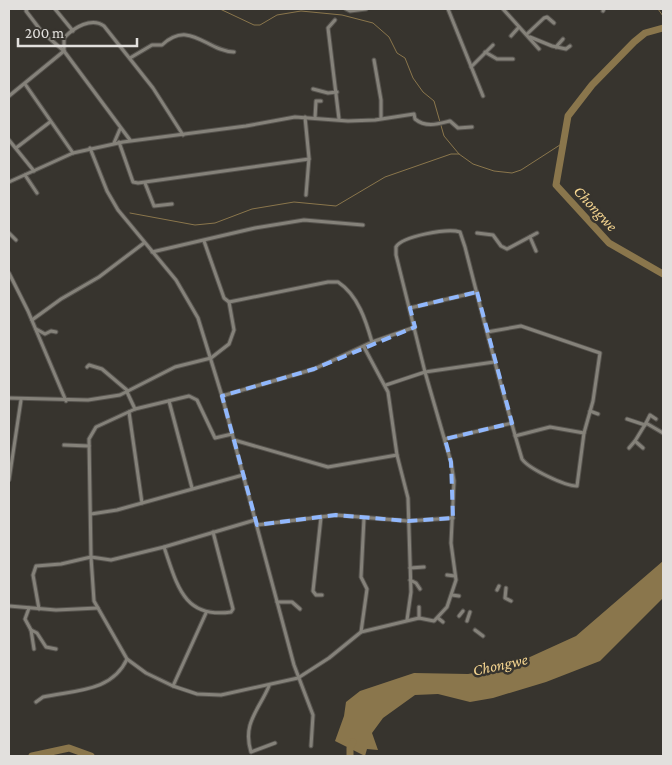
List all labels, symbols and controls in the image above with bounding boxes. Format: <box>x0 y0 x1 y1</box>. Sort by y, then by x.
scale bar <box>18 15 136 47</box>
text: 200 m <box>25 25 64 41</box>
water label: Chongwe <box>570 182 621 235</box>
water label: Chongwe <box>471 650 529 680</box>

